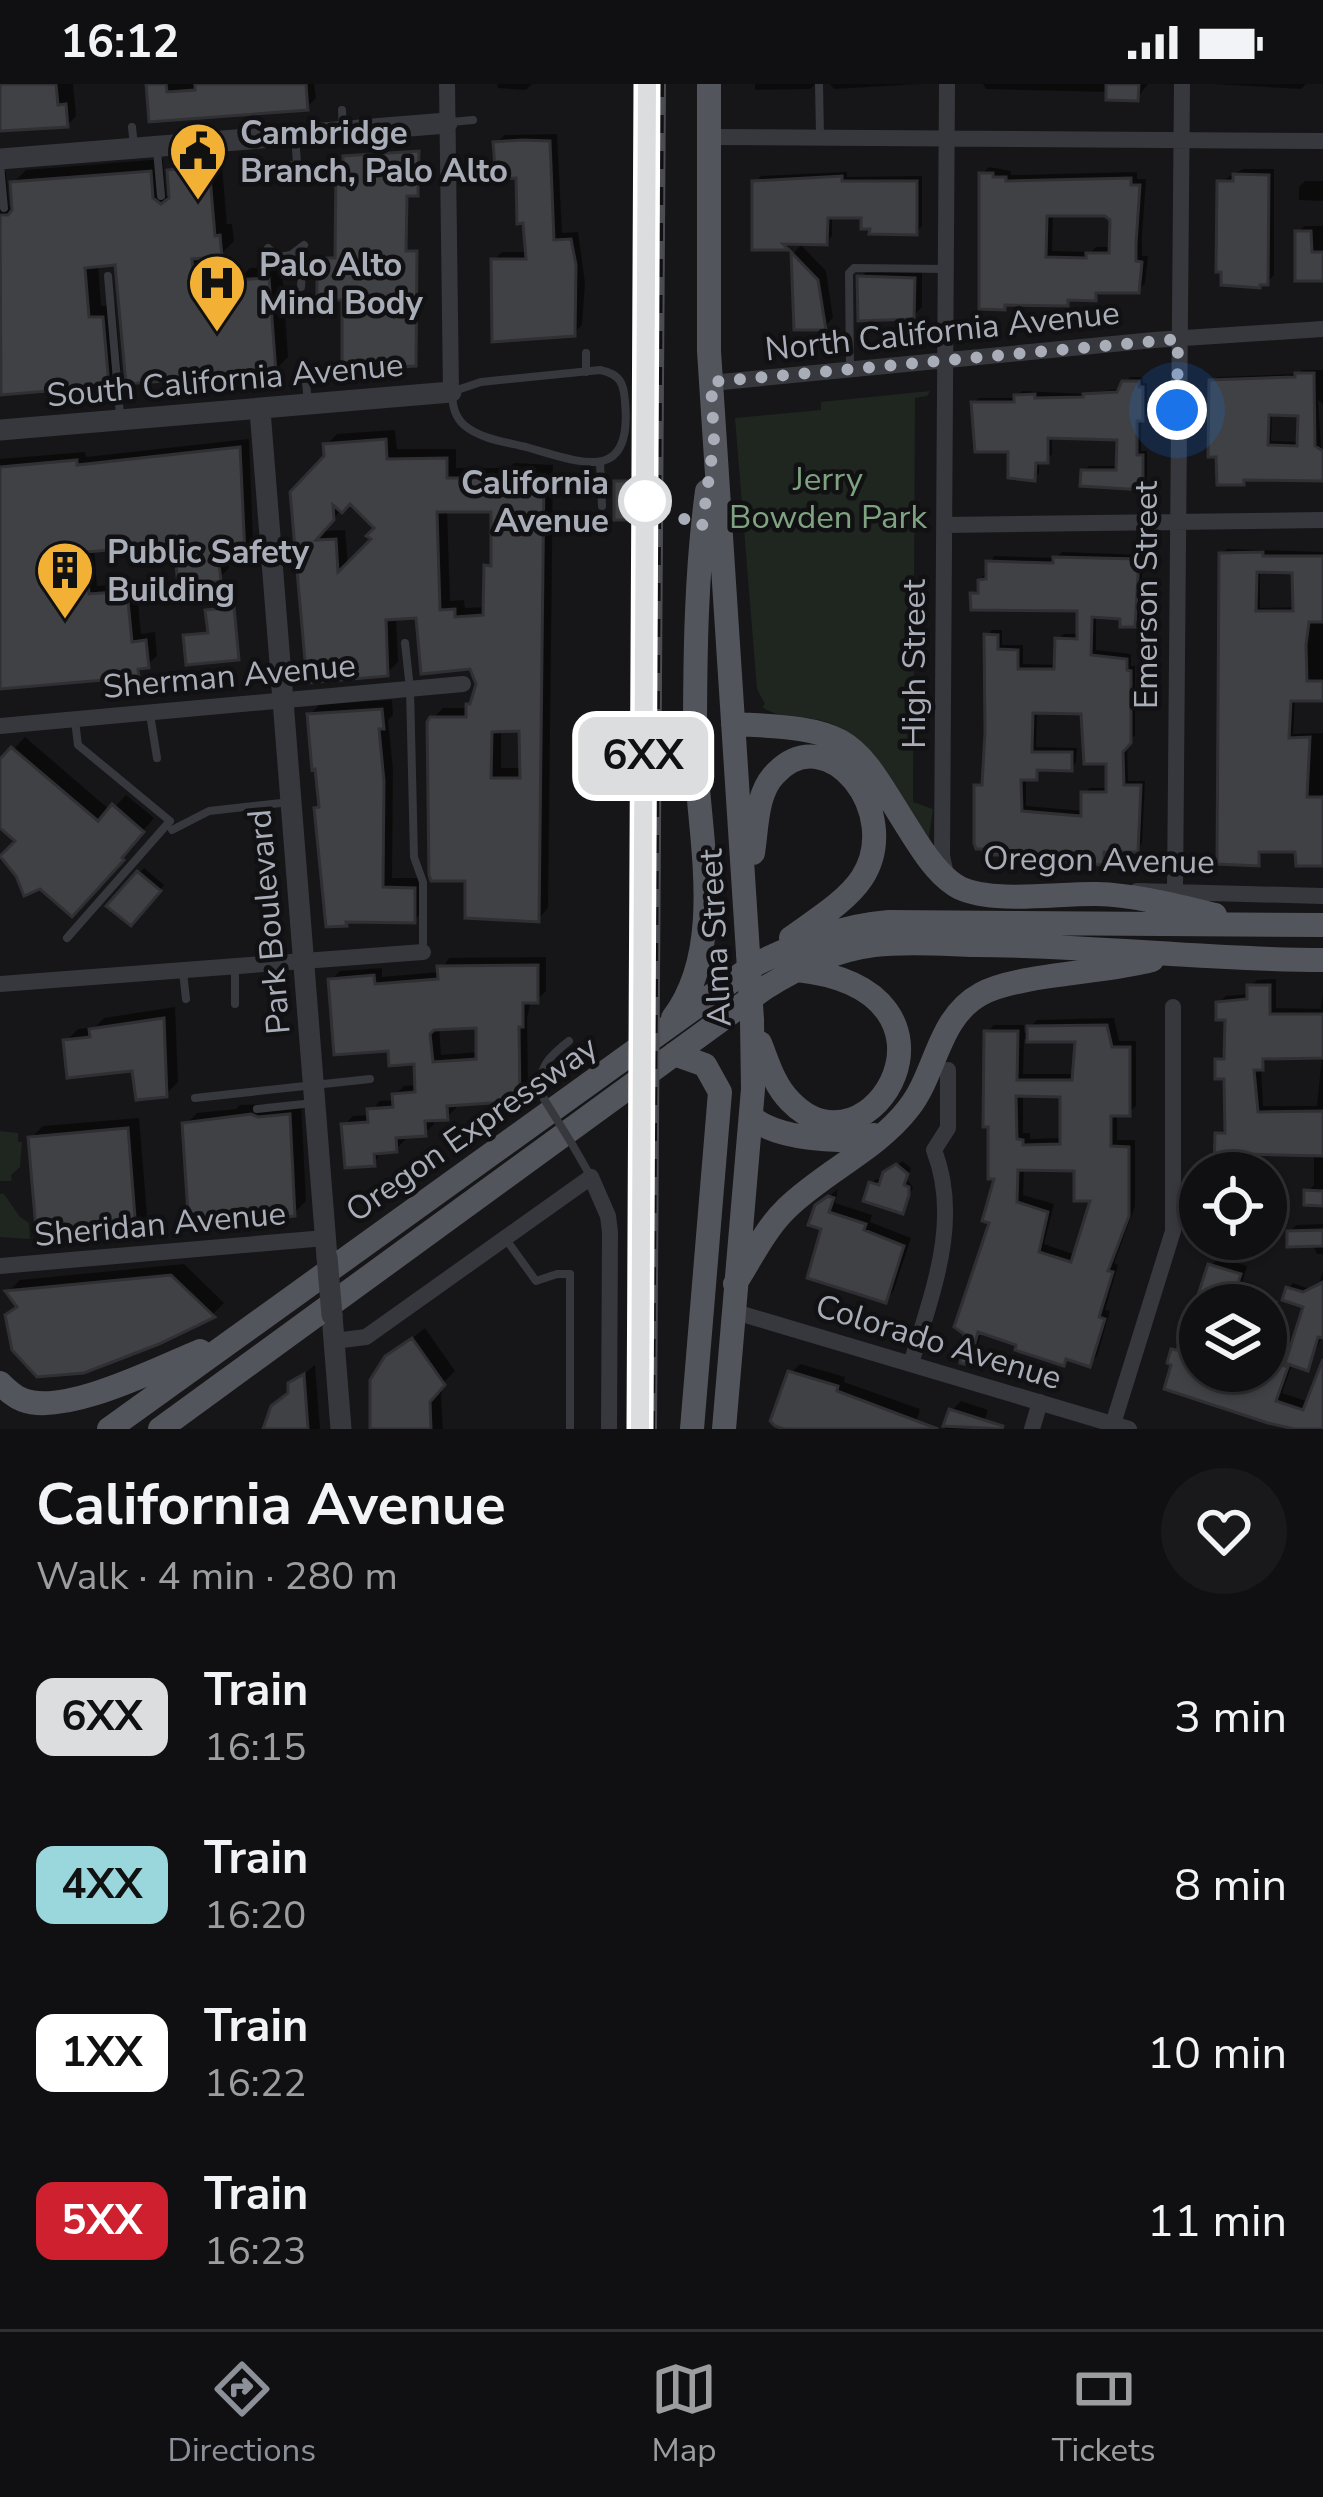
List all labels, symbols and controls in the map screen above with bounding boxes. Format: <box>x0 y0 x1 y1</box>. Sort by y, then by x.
text: 16:12 <box>60 12 179 73</box>
place label: Cambridge Branch, Palo Alto <box>240 111 508 194</box>
public building icon: Cambridge Branch, Palo Alto <box>167 120 229 202</box>
place label: Palo Alto Mind Body <box>259 243 424 326</box>
hospital icon: Palo Alto Mind Body <box>186 252 248 334</box>
street label: North California Avenue <box>763 290 1122 372</box>
street label: South California Avenue <box>45 342 405 419</box>
your location <box>1147 380 1207 440</box>
park label: Jerry Bowden Park <box>729 457 927 540</box>
place label: California Avenue <box>461 461 609 544</box>
marker: California Avenue <box>620 476 670 526</box>
street label: Emerson Street <box>1124 480 1169 709</box>
place label: Public Safety Building <box>107 530 310 613</box>
building icon: Public Safety Building <box>34 539 96 621</box>
street label: High Street <box>892 579 937 749</box>
street label: Sherman Avenue <box>101 643 357 710</box>
line badge: 6XX <box>574 717 712 795</box>
text: 6XX <box>602 727 684 784</box>
street label: Park Boulevard <box>237 808 302 1036</box>
street label: Oregon Avenue <box>983 836 1215 885</box>
street label: Alma Street <box>688 847 743 1028</box>
street label: Oregon Expressway <box>337 1025 607 1233</box>
map controls <box>1179 1152 1287 1392</box>
button: locate <box>1179 1152 1287 1260</box>
street label: Sheridan Avenue <box>32 1191 288 1258</box>
street label: Colorado Avenue <box>810 1284 1067 1401</box>
button: layers <box>1179 1284 1287 1392</box>
text: California Avenue <box>36 1466 506 1544</box>
button: heart <box>1161 1468 1287 1594</box>
text: Walk · 4 min · 280 m <box>36 1550 398 1603</box>
text: Train <box>204 1660 308 1721</box>
text: 3 min <box>1174 1687 1287 1748</box>
text: 6XX <box>61 1688 143 1745</box>
text: 16:15 <box>204 1721 307 1774</box>
text: Train <box>204 1828 308 1889</box>
text: 8 min <box>1174 1855 1287 1916</box>
text: 4XX <box>61 1856 143 1913</box>
text: 16:20 <box>204 1889 307 1942</box>
text: Train <box>204 1996 308 2057</box>
text: 10 min <box>1147 2023 1287 2084</box>
text: 1XX <box>61 2024 143 2081</box>
text: 16:22 <box>204 2057 307 2110</box>
text: Train <box>204 2164 308 2225</box>
text: 11 min <box>1147 2191 1287 2252</box>
text: 5XX <box>61 2192 143 2249</box>
text: 16:23 <box>204 2225 307 2278</box>
tab: Directions <box>167 2356 316 2473</box>
tab: Map <box>651 2356 717 2473</box>
tab: Tickets <box>1052 2356 1156 2473</box>

